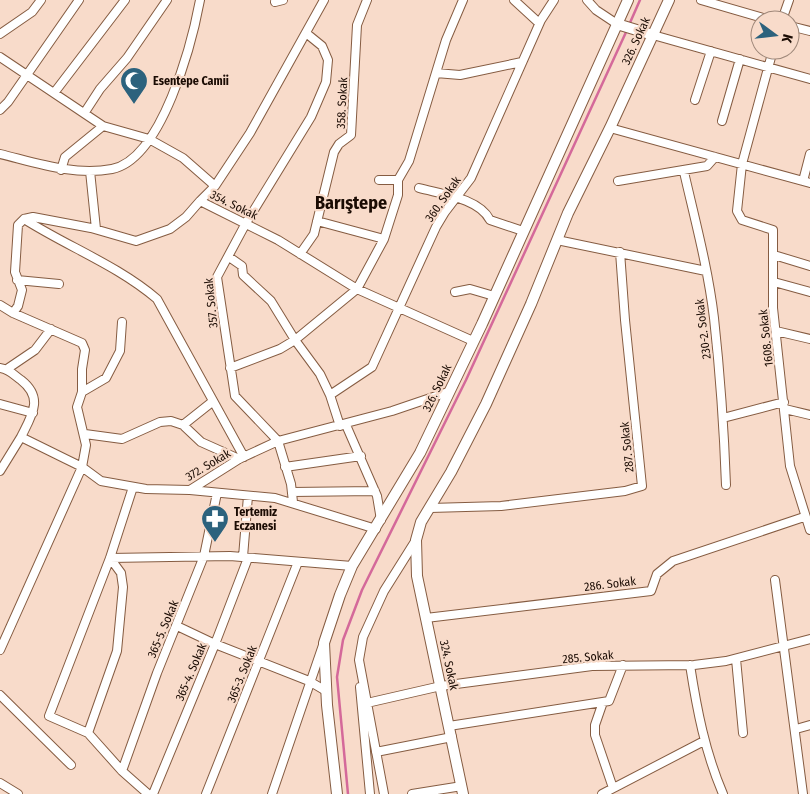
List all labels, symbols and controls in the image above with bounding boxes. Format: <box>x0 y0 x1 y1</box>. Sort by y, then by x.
north arrow <box>750 10 800 60</box>
street label: 326. Sokak <box>619 15 653 67</box>
text: K <box>778 32 796 45</box>
mosque icon: Esentepe Camii <box>119 66 149 105</box>
place label: Esentepe Camii <box>153 74 229 88</box>
street label: 358. Sokak <box>334 77 350 129</box>
street label: 360. Sokak <box>422 173 464 224</box>
street label: 354. Sokak <box>208 187 260 223</box>
district label: Barıştepe <box>315 192 387 214</box>
street label: 357. Sokak <box>201 277 221 329</box>
street label: 230-2. Sokak <box>692 298 714 360</box>
street label: 1608. Sokak <box>756 308 776 367</box>
street label: 326. Sokak <box>420 362 455 414</box>
street label: 287. Sokak <box>617 421 637 473</box>
street label: 372. Sokak <box>183 446 233 484</box>
pharmacy icon: Tertemiz Eczanesi <box>200 504 230 543</box>
place label: Tertemiz Eczanesi <box>234 505 277 533</box>
street label: 286. Sokak <box>583 574 637 594</box>
street label: 365-5. Sokak <box>145 598 182 660</box>
street label: 324. Sokak <box>437 639 461 692</box>
street label: 365-4. Sokak <box>173 641 210 703</box>
street label: 365-3. Sokak <box>224 643 260 705</box>
street label: 285. Sokak <box>562 648 615 666</box>

